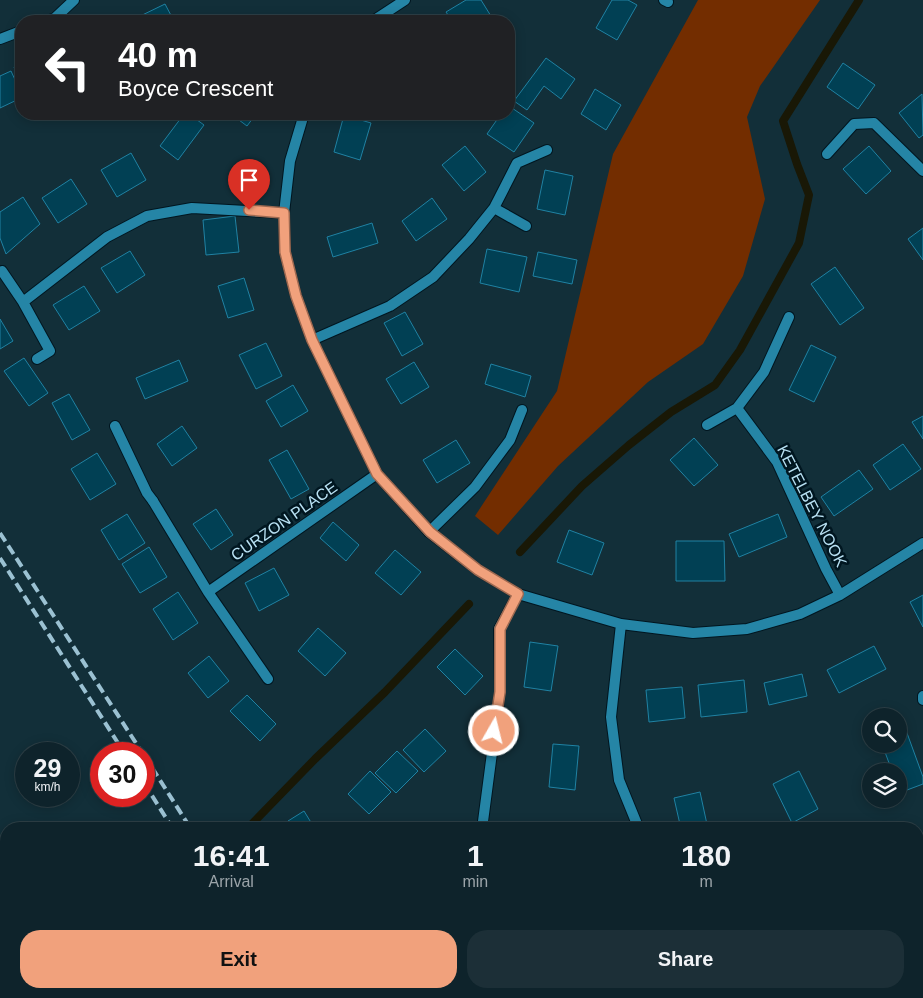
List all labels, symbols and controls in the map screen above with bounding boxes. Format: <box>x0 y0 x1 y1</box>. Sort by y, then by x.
icon: left <box>35 35 100 100</box>
text: 40 m <box>118 35 198 74</box>
text: Boyce Crescent <box>118 76 273 101</box>
pin <box>228 159 270 210</box>
icon: arrive <box>235 166 263 194</box>
street label: KETELBEY NOOK <box>774 442 850 570</box>
street label: CURZON PLACE <box>228 478 340 564</box>
position arrow <box>467 704 519 756</box>
map controls <box>862 708 907 808</box>
button: search <box>862 708 907 753</box>
speed limit sign: 30 <box>90 742 155 807</box>
text: 29 <box>34 754 61 782</box>
button: layers <box>862 763 907 808</box>
text: km/h <box>34 780 61 794</box>
text: 16:41 <box>193 839 270 872</box>
text: 1 <box>467 839 484 872</box>
text: 180 <box>681 839 731 872</box>
text: Arrival <box>209 873 254 890</box>
text: min <box>462 873 488 890</box>
text: m <box>699 873 713 890</box>
button: Exit <box>20 930 457 988</box>
button: Share <box>467 930 904 988</box>

